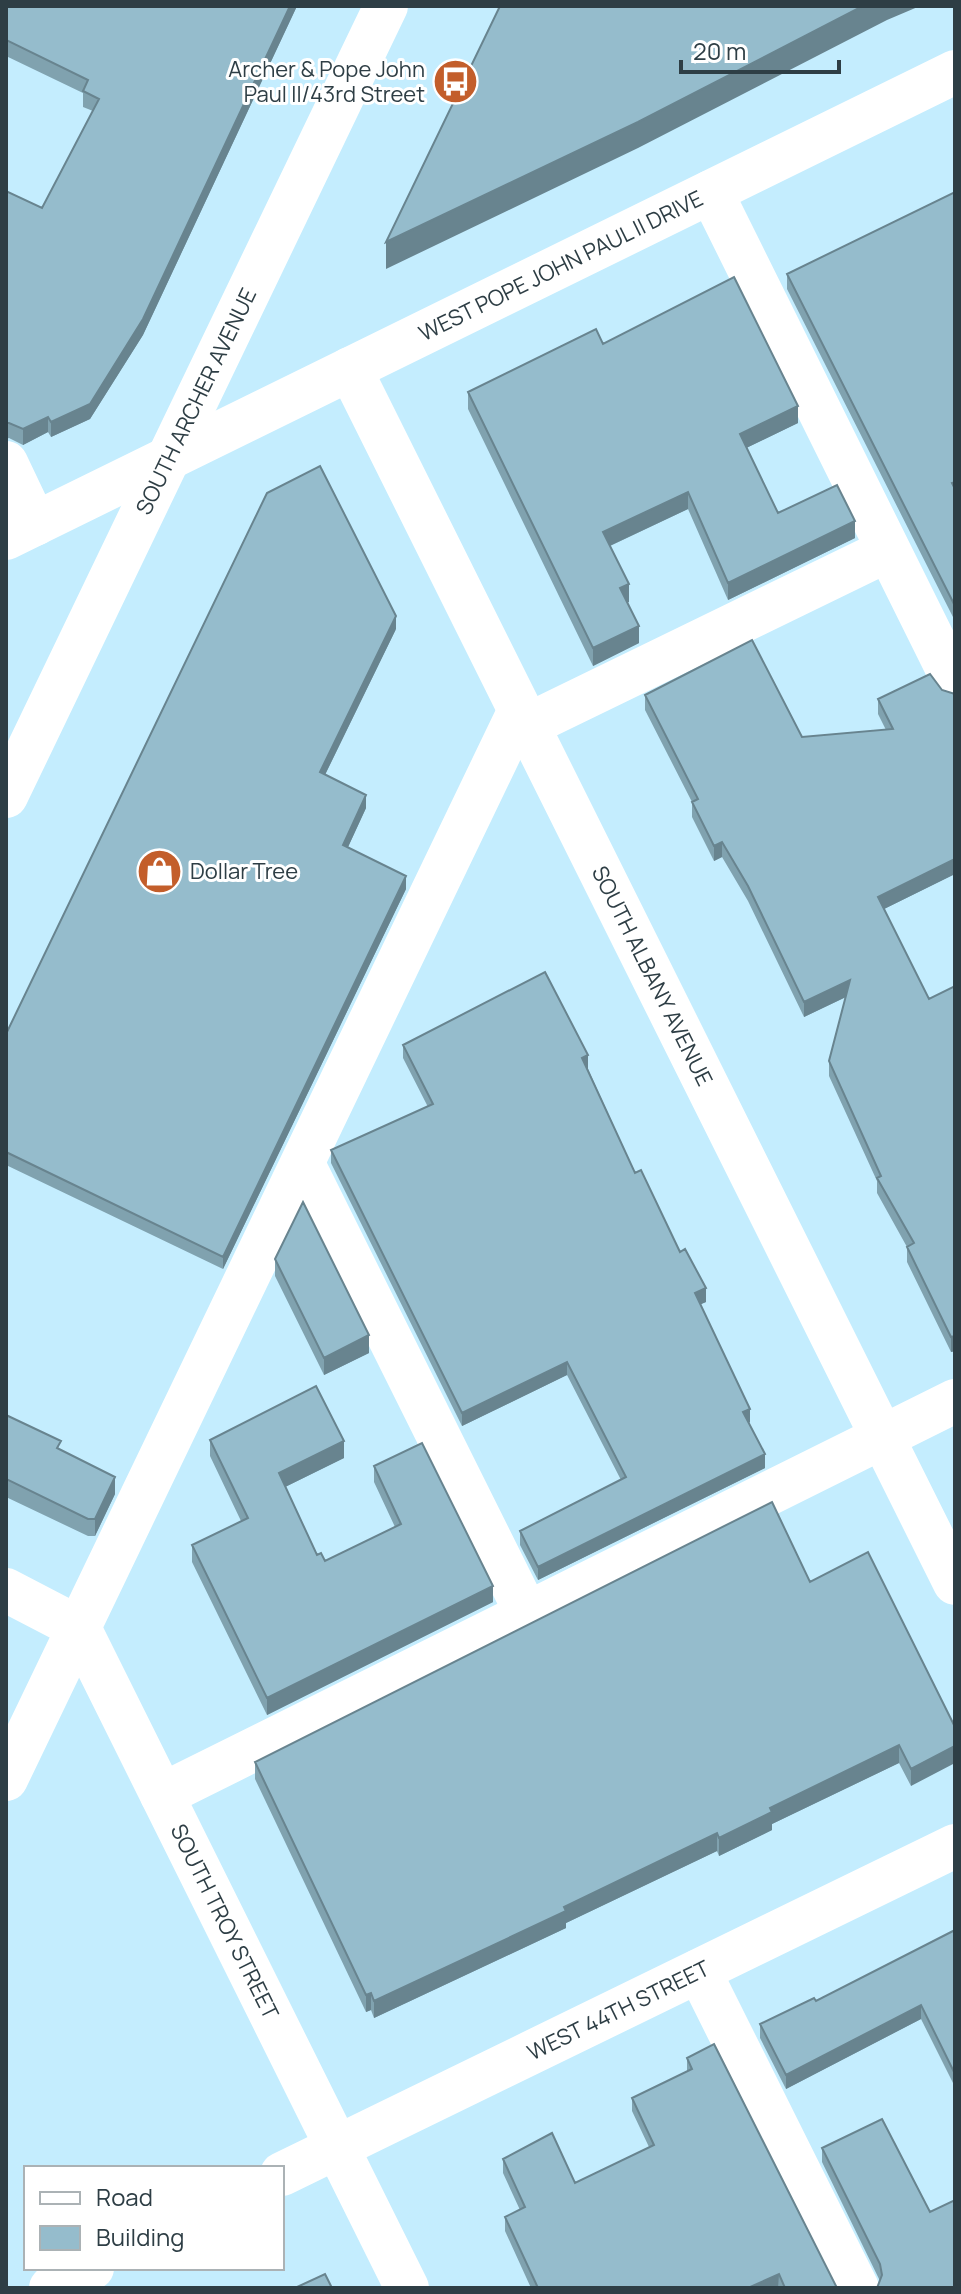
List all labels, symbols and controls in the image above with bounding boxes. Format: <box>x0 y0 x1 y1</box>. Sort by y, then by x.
scale bar <box>681 24 839 74</box>
text: 20 m <box>693 34 746 67</box>
place label: Archer & Pope John Paul II/43rd Street <box>228 54 425 109</box>
bus stop icon: Archer & Pope John Paul II/43rd Street <box>432 58 480 106</box>
street label: WEST POPE JOHN PAUL II DRIVE <box>414 183 708 348</box>
street label: SOUTH ARCHER AVENUE <box>129 283 263 520</box>
shop icon: Dollar Tree <box>135 847 183 895</box>
place label: Dollar Tree <box>190 856 298 886</box>
street label: SOUTH ALBANY AVENUE <box>585 861 720 1091</box>
street label: SOUTH TROY STREET <box>164 1819 286 2024</box>
street label: WEST 44TH STREET <box>522 1953 714 2067</box>
legend <box>24 2166 284 2270</box>
text: Road <box>96 2180 153 2213</box>
text: Building <box>96 2220 184 2253</box>

